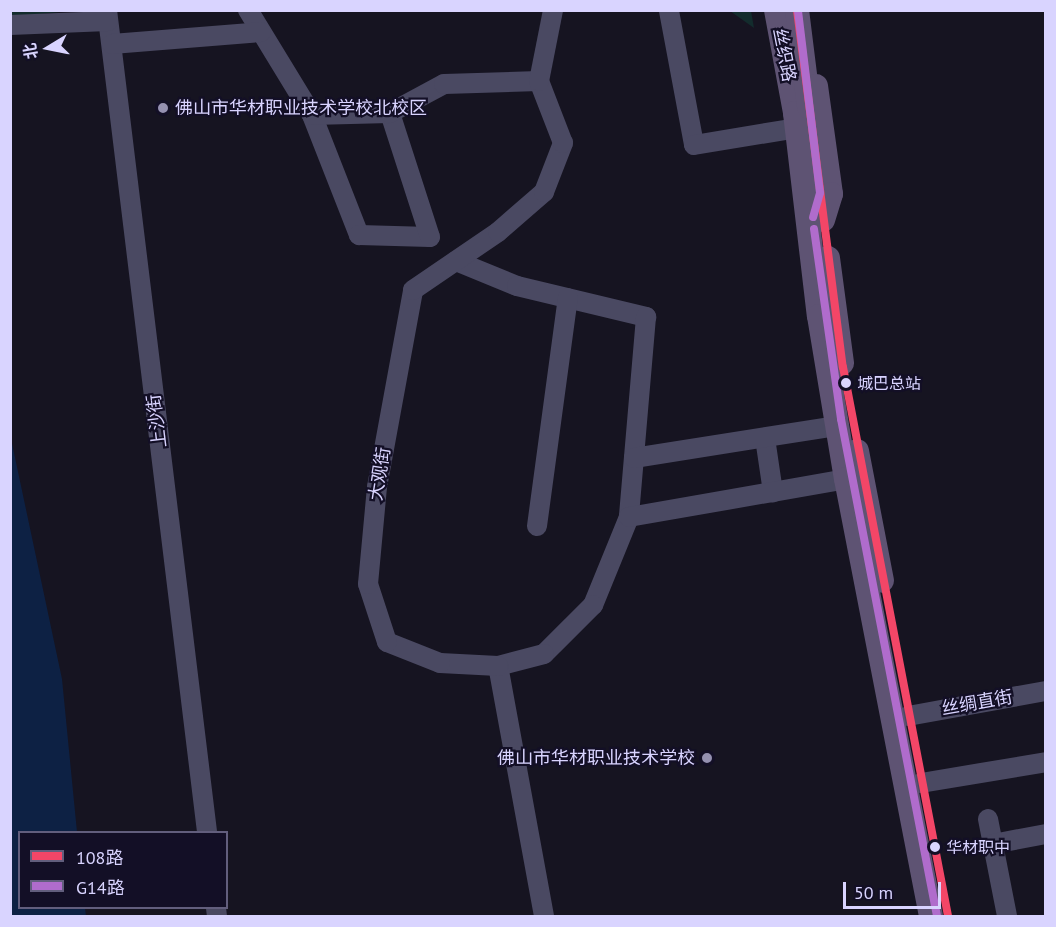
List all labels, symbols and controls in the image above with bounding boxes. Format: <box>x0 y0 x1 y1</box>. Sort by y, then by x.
north arrow <box>18 18 78 78</box>
street label: 丝织路 <box>768 26 800 84</box>
text: 北 <box>19 42 42 61</box>
place label: 佛山市华材职业技术学校北校区 <box>175 97 427 119</box>
marker: 佛山市华材职业技术学校北校区 <box>156 101 170 115</box>
place label: 城巴总站 <box>857 373 921 393</box>
marker: 城巴总站 <box>840 377 852 389</box>
street label: 上沙街 <box>143 393 171 449</box>
street label: 大观街 <box>365 446 395 502</box>
street label: 丝绸直街 <box>940 686 1014 720</box>
place label: 佛山市华材职业技术学校 <box>497 747 695 769</box>
marker: 佛山市华材职业技术学校 <box>700 751 714 765</box>
legend <box>18 831 228 909</box>
place label: 华材职中 <box>946 837 1010 857</box>
marker: 华材职中 <box>929 841 941 853</box>
text: 108路 <box>76 846 123 869</box>
scale bar <box>846 870 944 908</box>
text: G14路 <box>76 876 125 899</box>
text: 50 m <box>854 881 893 904</box>

